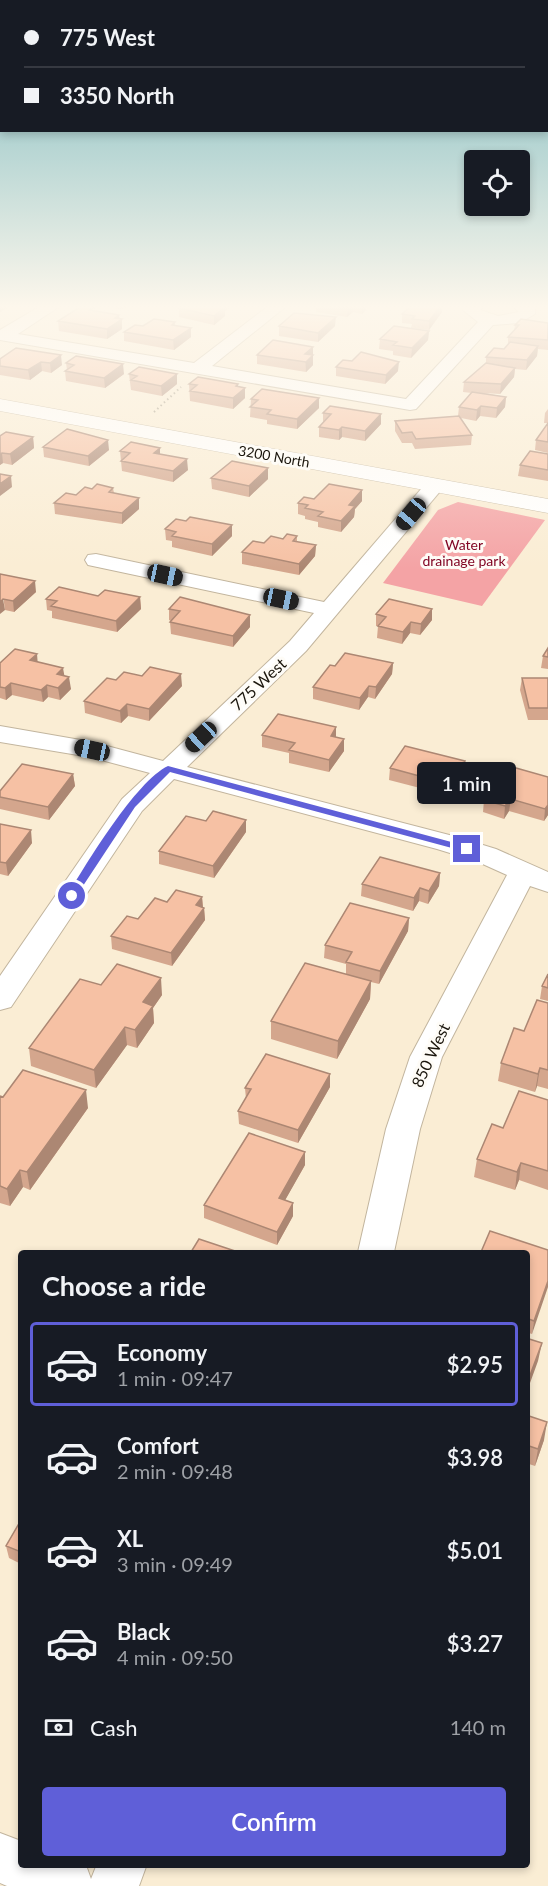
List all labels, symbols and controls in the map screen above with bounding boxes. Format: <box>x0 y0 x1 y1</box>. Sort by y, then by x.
text: 775 West <box>60 24 155 51</box>
text: 3350 North <box>60 82 174 109</box>
map controls <box>464 150 530 216</box>
button: locate <box>464 150 530 216</box>
street label: 3200 North <box>237 441 311 471</box>
car <box>393 494 429 534</box>
park label: Water drainage park <box>422 536 506 569</box>
car <box>146 562 184 588</box>
car <box>262 586 300 612</box>
street label: 775 West <box>226 654 290 714</box>
car <box>182 718 220 756</box>
car <box>73 737 111 763</box>
callout: 1 min <box>418 762 516 804</box>
text: 1 min <box>442 771 491 795</box>
route end <box>453 835 480 862</box>
route start <box>58 882 85 909</box>
street label: 850 West <box>407 1020 453 1090</box>
text: Choose a ride <box>42 1269 206 1302</box>
icon: car <box>45 1337 99 1391</box>
text: Economy <box>117 1339 207 1366</box>
text: $2.95 <box>447 1351 503 1378</box>
text: 1 min · 09:47 <box>117 1366 233 1390</box>
icon: car <box>45 1430 99 1484</box>
text: Comfort <box>117 1432 199 1459</box>
text: $3.98 <box>447 1444 503 1471</box>
text: 2 min · 09:48 <box>117 1459 233 1483</box>
icon: car <box>45 1523 99 1577</box>
text: XL <box>117 1525 143 1552</box>
text: $5.01 <box>447 1537 503 1564</box>
text: 3 min · 09:49 <box>117 1552 233 1576</box>
icon: car <box>45 1616 99 1670</box>
text: Black <box>117 1618 170 1645</box>
text: $3.27 <box>447 1630 503 1657</box>
text: 4 min · 09:50 <box>117 1645 233 1669</box>
icon: cash <box>42 1711 75 1744</box>
text: Cash <box>90 1714 137 1741</box>
text: 140 m <box>450 1715 506 1739</box>
button: Confirm <box>42 1787 506 1856</box>

